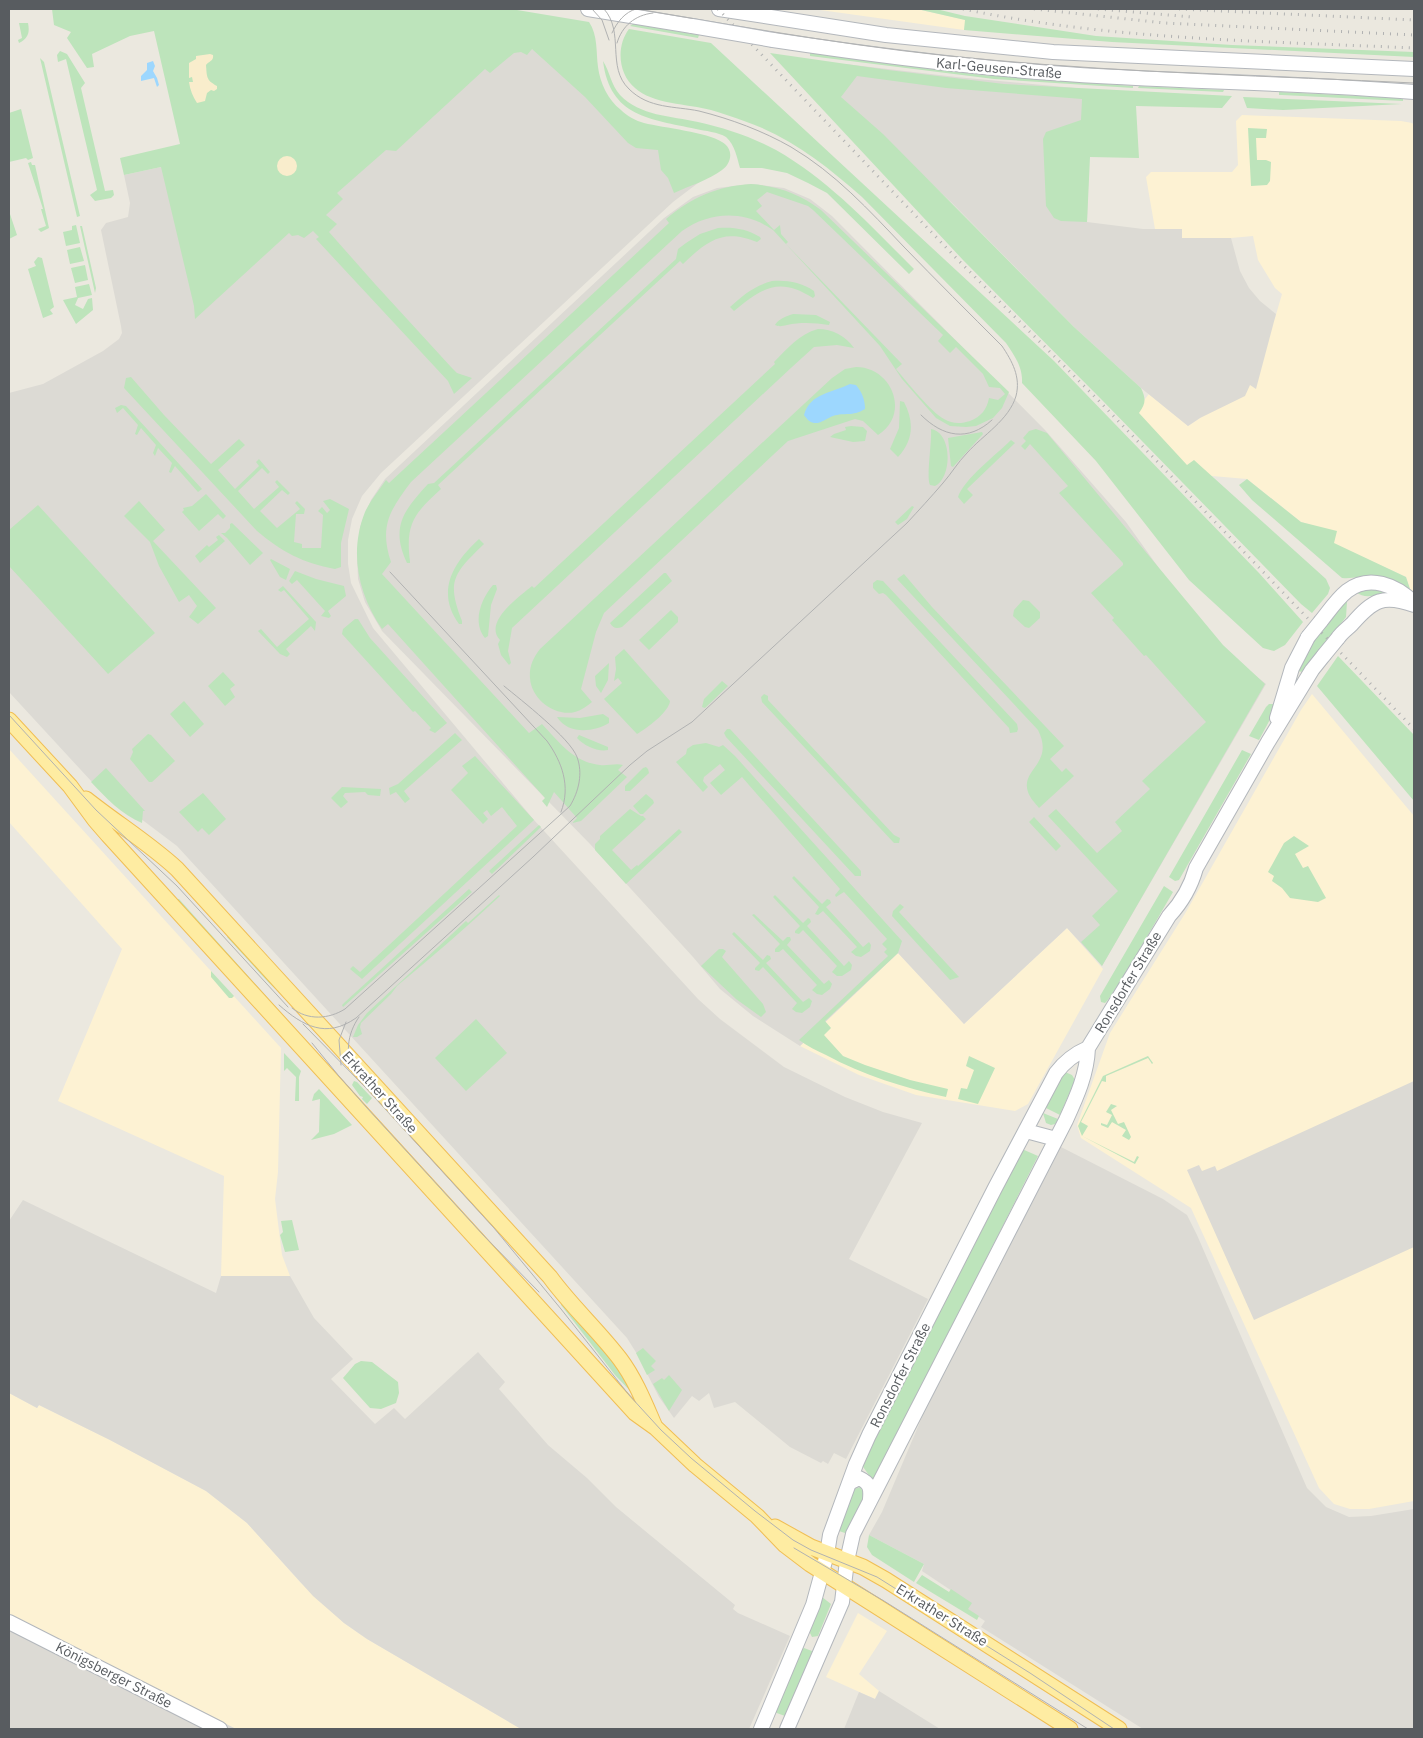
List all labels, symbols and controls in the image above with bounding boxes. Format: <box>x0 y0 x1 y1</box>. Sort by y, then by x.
street label: Karl-Geusen-Straße <box>935 54 1063 82</box>
street label: Ronsdorfer Straße <box>1091 928 1166 1036</box>
street label: Erkrather Straße <box>338 1047 422 1137</box>
street label: Ronsdorfer Straße <box>866 1319 934 1430</box>
street label: Erkrather Straße <box>893 1580 991 1650</box>
street label: Königsberger Straße <box>53 1638 176 1712</box>

